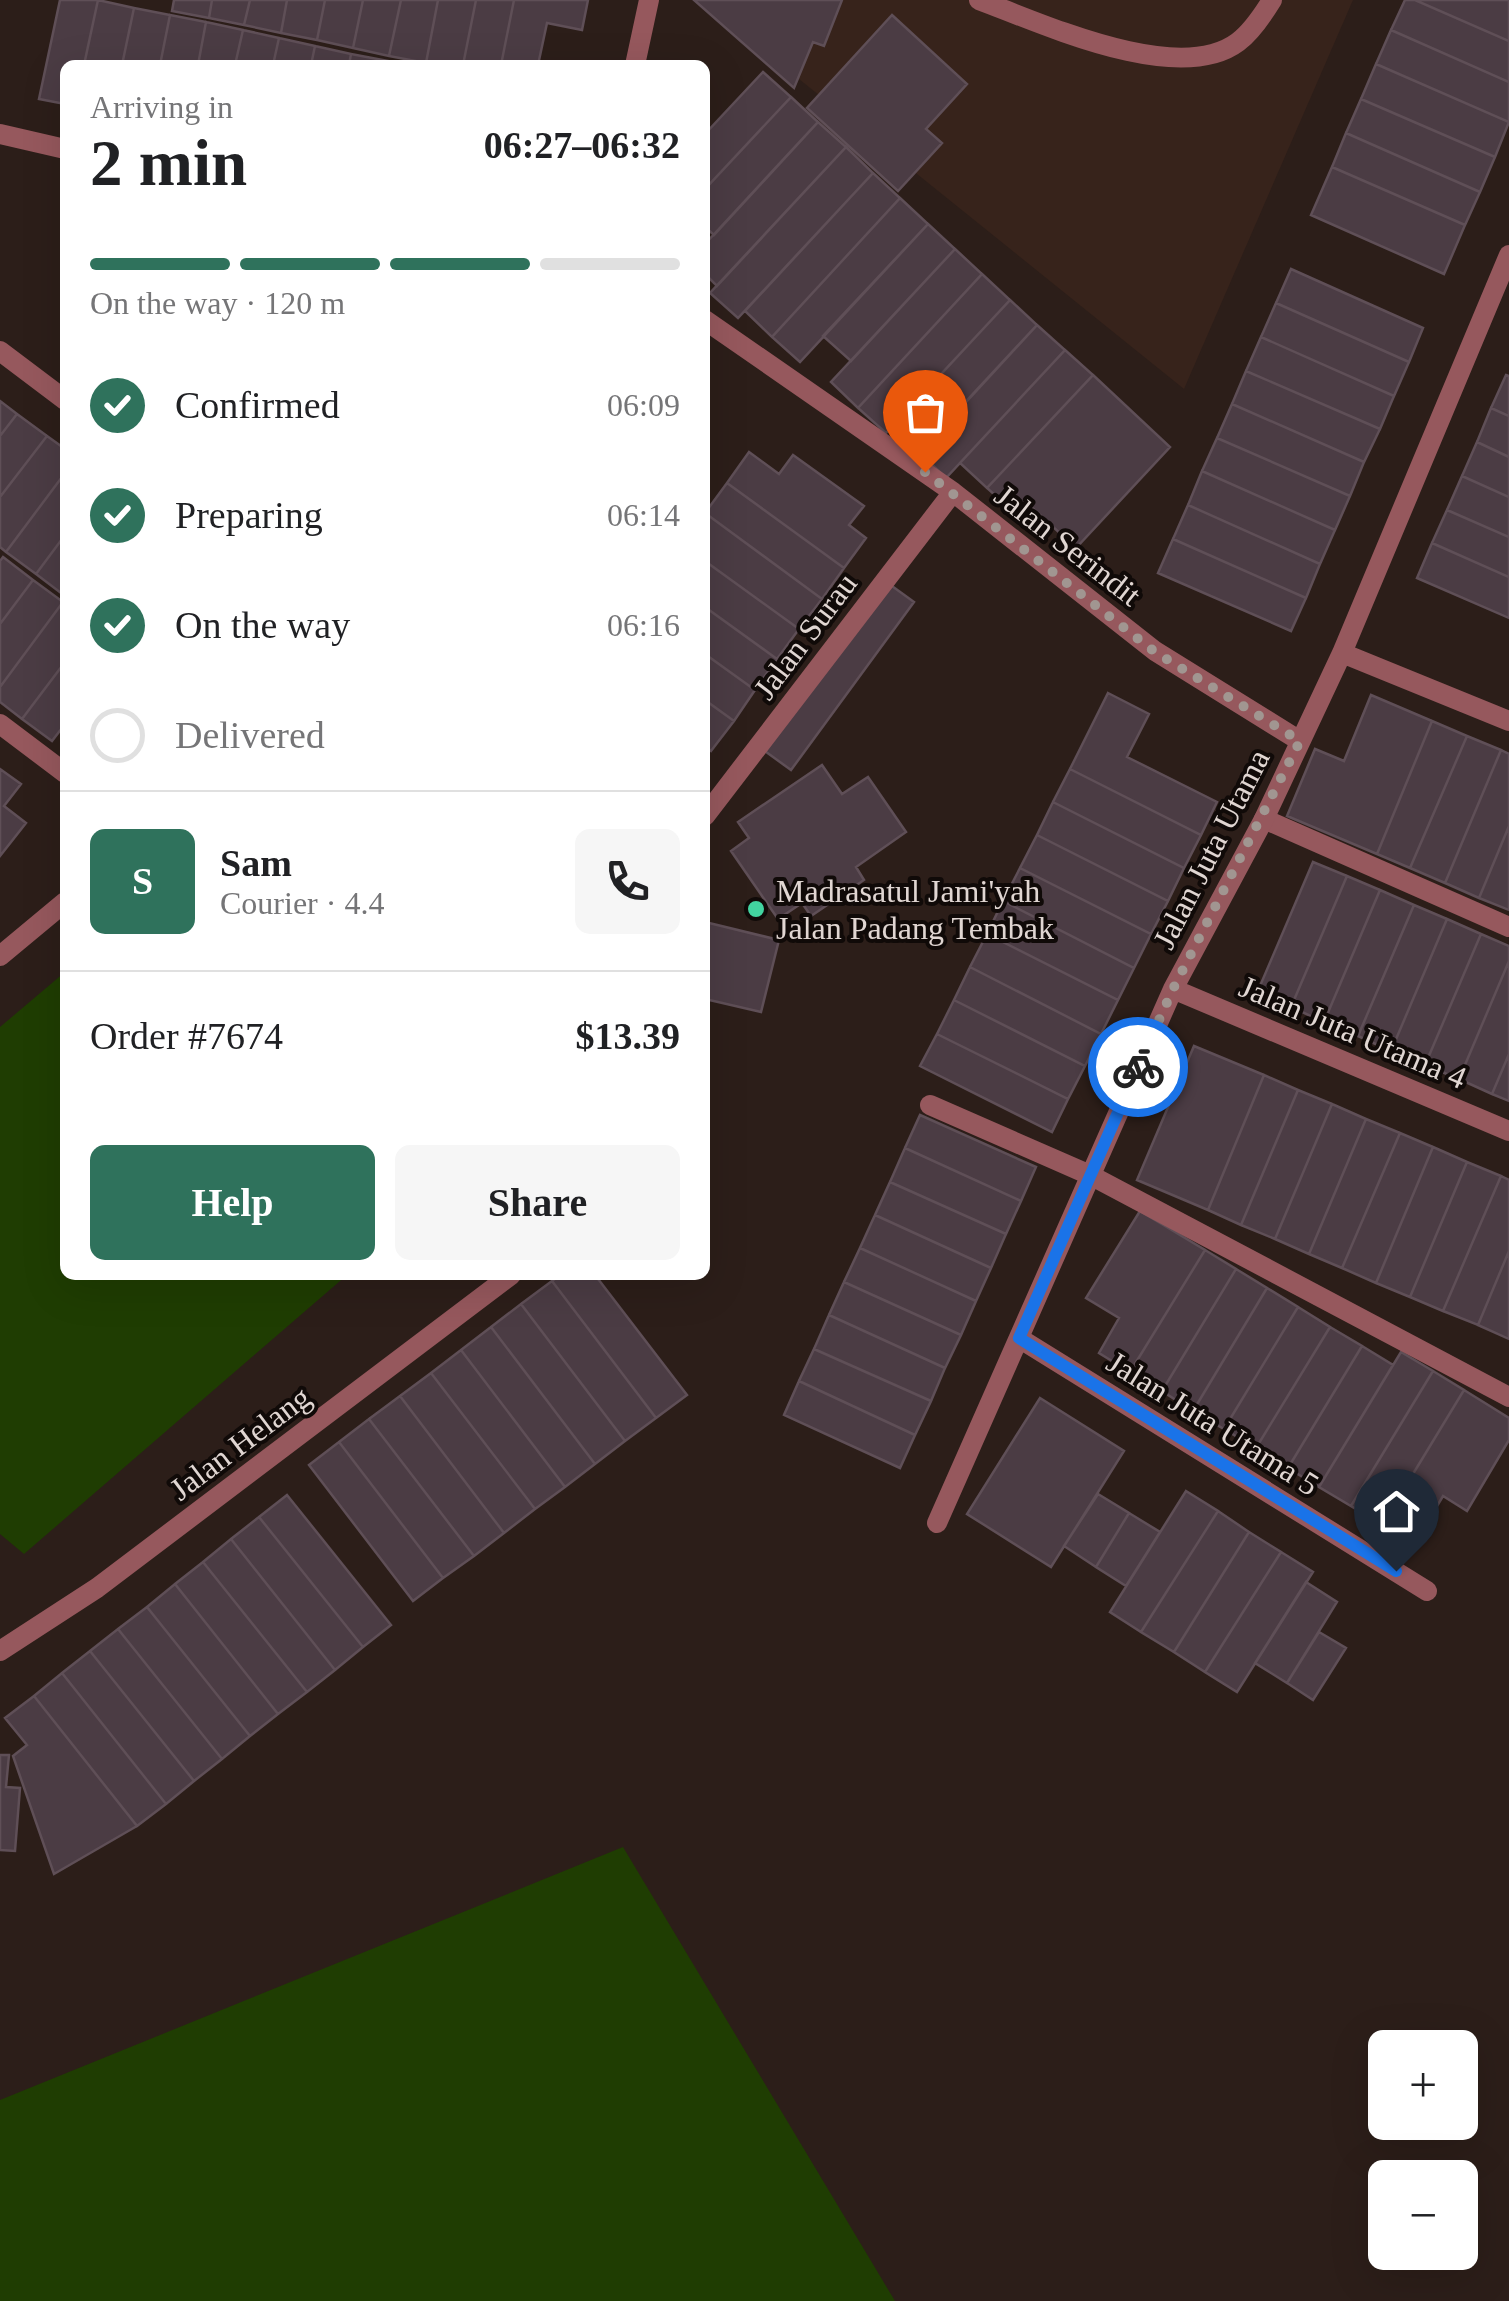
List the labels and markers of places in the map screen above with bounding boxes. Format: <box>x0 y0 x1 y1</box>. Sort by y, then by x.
pin <box>883 370 968 473</box>
place label: Madrasatul Jami'yah Jalan Padang Tembak <box>776 873 1054 946</box>
marker: Madrasatul Jami'yah Jalan Padang Tembak <box>745 898 767 920</box>
pin <box>1354 1469 1439 1572</box>

